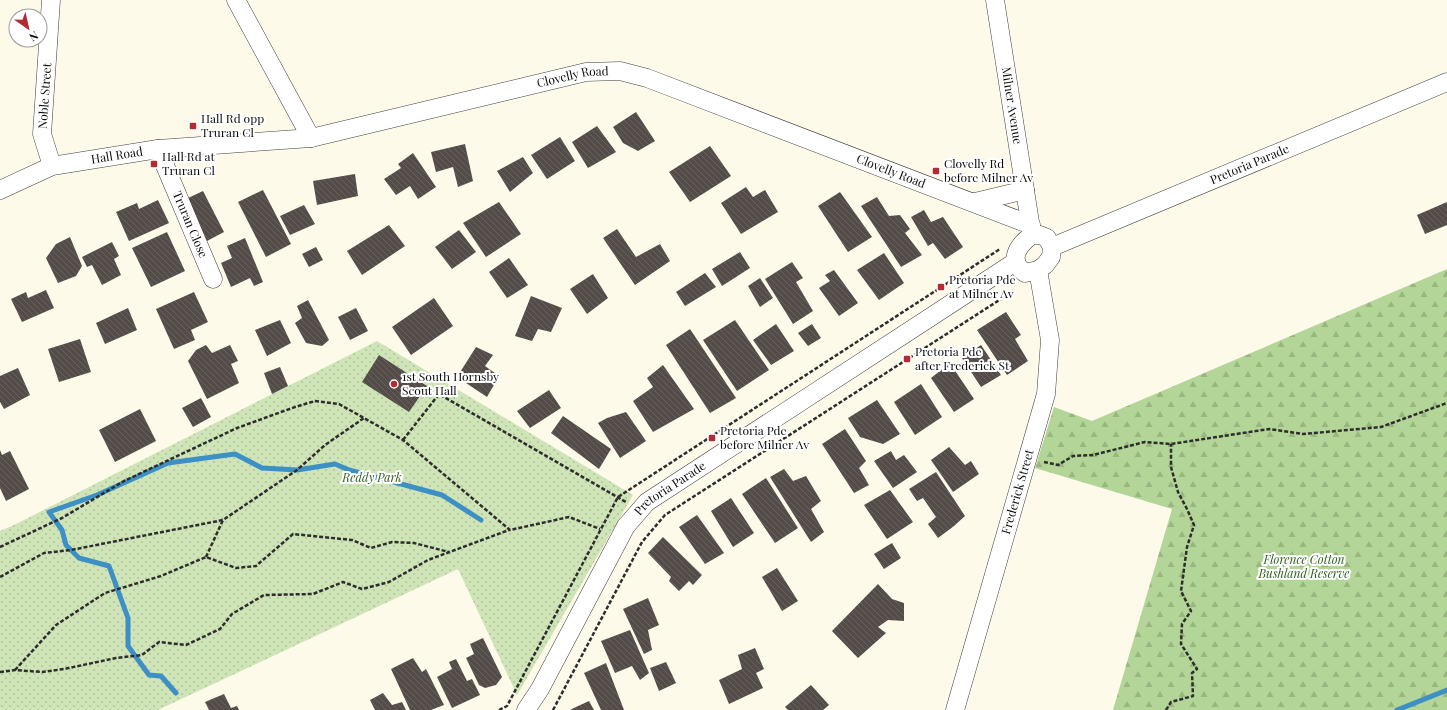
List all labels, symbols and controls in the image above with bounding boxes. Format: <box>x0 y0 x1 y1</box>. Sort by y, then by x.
north arrow <box>8 8 48 48</box>
text: N <box>26 28 41 45</box>
street label: Noble Street <box>34 62 54 129</box>
street label: Clovelly Road <box>535 62 609 91</box>
street label: Milner Avenue <box>999 66 1027 145</box>
place label: Hall Rd opp Truran Cl <box>201 110 264 140</box>
marker: Hall Rd opp Truran Cl <box>188 121 198 131</box>
street label: Pretoria Parade <box>1207 140 1291 187</box>
street label: Hall Road <box>90 143 144 167</box>
place label: Hall Rd at Truran Cl <box>162 148 216 178</box>
street label: Clovelly Road <box>854 150 928 191</box>
place label: Clovelly Rd before Milner Av <box>944 155 1033 185</box>
marker: Hall Rd at Truran Cl <box>149 159 159 169</box>
marker: Clovelly Rd before Milner Av <box>931 166 941 176</box>
street label: Truran Close <box>170 188 212 260</box>
place label: Pretoria Pde at Milner Av <box>949 271 1016 301</box>
marker: Pretoria Pde at Milner Av <box>936 282 946 292</box>
place label: Pretoria Pde after Frederick St <box>915 343 1010 373</box>
marker: Pretoria Pde after Frederick St <box>902 354 912 364</box>
place label: 1st South Hornsby Scout Hall <box>402 368 499 398</box>
marker: 1st South Hornsby Scout Hall <box>389 379 399 389</box>
place label: Pretoria Pde before Milner Av <box>720 422 809 452</box>
marker: Pretoria Pde before Milner Av <box>707 433 717 443</box>
street label: Frederick Street <box>997 447 1037 536</box>
street label: Pretoria Parade <box>630 457 708 518</box>
park label: Reddy Park <box>341 469 402 485</box>
park label: Florence Cotton Bushland Reserve <box>1258 551 1350 581</box>

